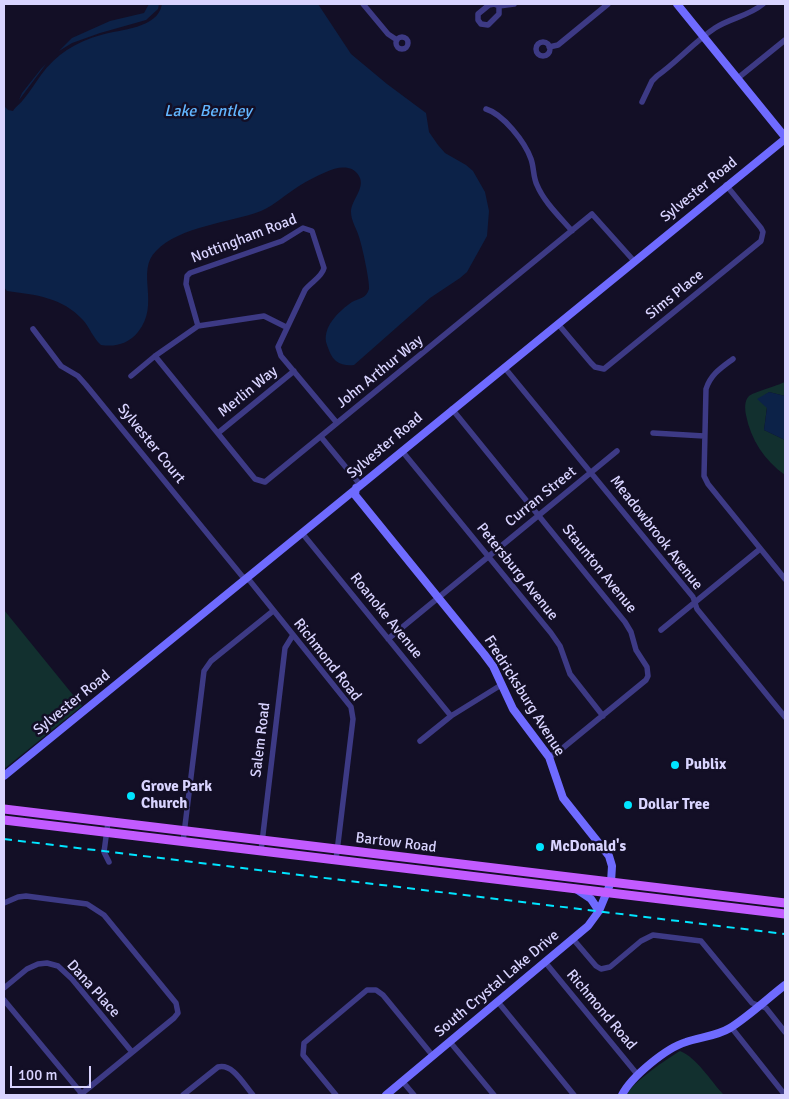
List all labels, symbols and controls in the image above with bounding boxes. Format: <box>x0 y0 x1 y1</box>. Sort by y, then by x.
water label: Lake Bentley <box>164 102 252 122</box>
street label: Sylvester Road <box>657 154 741 226</box>
street label: Nottingham Road <box>189 211 299 267</box>
street label: Sims Place <box>642 266 708 324</box>
street label: John Arthur Way <box>333 332 427 412</box>
street label: Merlin Way <box>214 362 282 422</box>
street label: Sylvester Court <box>113 400 189 488</box>
street label: Sylvester Road <box>343 409 427 483</box>
street label: Curran Street <box>502 463 580 531</box>
street label: Meadowbrook Avenue <box>606 472 706 594</box>
street label: Petersburg Avenue <box>472 520 562 624</box>
street label: Staunton Avenue <box>558 521 640 617</box>
street label: Roanoke Avenue <box>346 569 426 663</box>
street label: Richmond Road <box>289 615 365 705</box>
street label: Fredricksburg Avenue <box>480 632 568 760</box>
street label: Sylvester Road <box>30 667 114 739</box>
street label: Salem Road <box>247 702 275 778</box>
place label: Publix <box>685 756 726 774</box>
marker: Publix <box>669 759 681 771</box>
place label: Grove Park Church <box>141 778 212 813</box>
marker: Grove Park Church <box>125 790 137 802</box>
place label: Dollar Tree <box>638 796 710 814</box>
marker: Dollar Tree <box>622 799 634 811</box>
street label: Bartow Road <box>354 829 438 857</box>
place label: McDonald's <box>550 838 626 856</box>
marker: McDonald's <box>534 841 546 853</box>
street label: South Crystal Lake Drive <box>431 927 563 1041</box>
street label: Dana Place <box>62 957 124 1021</box>
street label: Richmond Road <box>562 966 640 1054</box>
scale bar <box>12 1056 94 1088</box>
text: 100 m <box>18 1066 58 1084</box>

